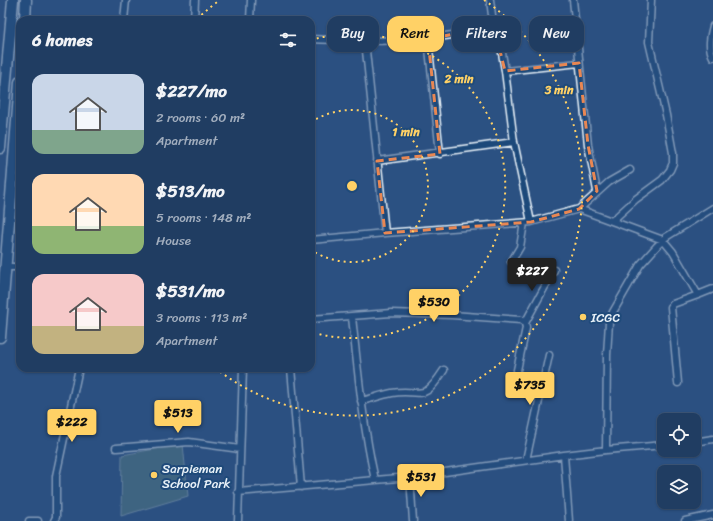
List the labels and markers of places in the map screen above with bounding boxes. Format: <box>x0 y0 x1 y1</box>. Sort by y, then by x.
centre of rings <box>345 179 359 193</box>
pin: $227 <box>508 258 556 292</box>
pin: $530 <box>410 289 458 323</box>
place label: ICGC <box>590 306 620 329</box>
marker: ICGC <box>578 312 588 322</box>
pin: $735 <box>506 372 554 406</box>
pin: $513 <box>154 400 202 434</box>
pin: $222 <box>48 409 96 443</box>
place label: Sarpieman School Park <box>162 457 231 495</box>
pin: $531 <box>397 464 445 498</box>
marker: Sarpieman School Park <box>149 470 159 480</box>

